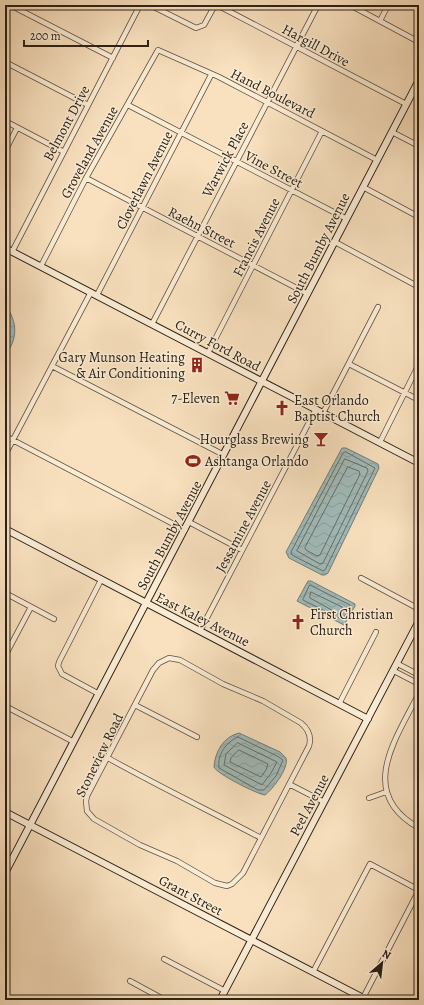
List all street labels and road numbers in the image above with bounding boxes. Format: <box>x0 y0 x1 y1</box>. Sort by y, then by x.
street label: Hargill Drive <box>279 20 353 71</box>
street label: Hand Boulevard <box>227 64 319 123</box>
street label: Belmont Drive <box>39 82 94 164</box>
street label: Groveland Avenue <box>56 103 123 202</box>
street label: Warwick Place <box>197 118 253 201</box>
street label: Cloverlawn Avenue <box>111 128 177 233</box>
street label: Vine Street <box>241 146 306 193</box>
street label: South Bumby Avenue <box>282 190 355 307</box>
street label: Francis Avenue <box>228 194 284 280</box>
street label: Raehn Street <box>165 202 239 253</box>
street label: Curry Ford Road <box>172 315 264 376</box>
street label: South Bumby Avenue <box>132 477 206 593</box>
street label: Jessamine Avenue <box>211 477 276 576</box>
street label: East Kaley Avenue <box>153 588 253 651</box>
street label: Stoneview Road <box>71 710 128 800</box>
street label: Peel Avenue <box>285 771 334 840</box>
street label: Grant Street <box>155 871 227 921</box>

